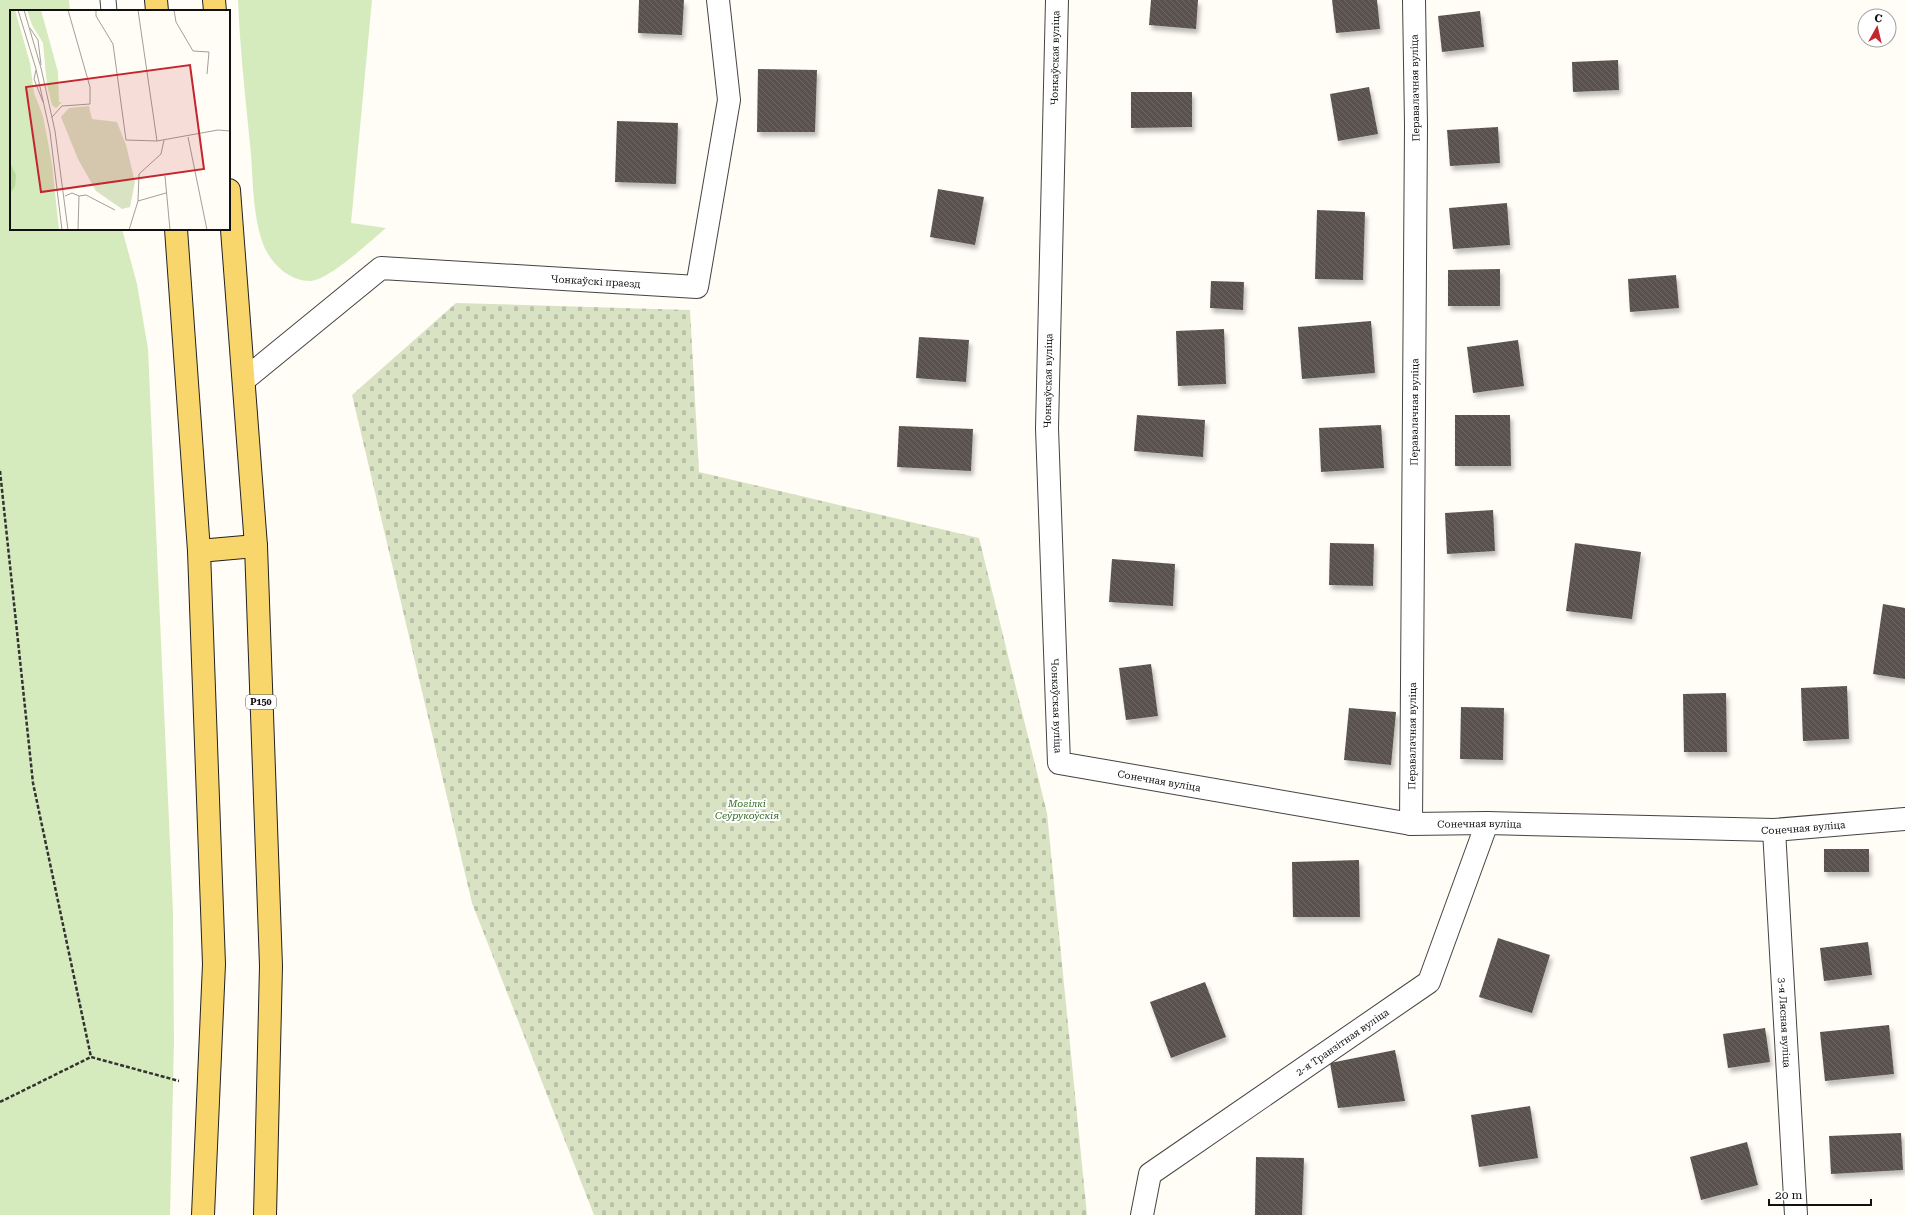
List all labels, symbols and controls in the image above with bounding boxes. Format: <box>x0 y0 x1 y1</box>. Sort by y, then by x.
north arrow <box>1857 8 1897 48</box>
inset map <box>10 10 230 230</box>
street label: Чонкаўская вуліца <box>1049 10 1061 106</box>
text: С <box>1874 12 1883 26</box>
street label: Перавалачная вуліца <box>1409 34 1421 142</box>
street label: Чонкаўскі праезд <box>550 273 642 289</box>
street label: Чонкаўская вуліца <box>1042 333 1054 429</box>
street label: Перавалачная вуліца <box>1408 358 1420 466</box>
street label: Чонкаўская вуліца <box>1050 658 1064 754</box>
street label: Перавалачная вуліца <box>1406 682 1418 790</box>
road number: Р150 <box>246 695 276 709</box>
street label: Сонечная вуліца <box>1117 768 1202 793</box>
park label: Могілкі Сеўрукоўскія <box>715 798 779 821</box>
street label: Сонечная вуліца <box>1437 817 1522 829</box>
street label: Сонечная вуліца <box>1761 818 1846 836</box>
street label: 3-я Лясная вуліца <box>1777 977 1793 1069</box>
street label: 2-я Транзітная вуліца <box>1294 1006 1391 1078</box>
scale bar <box>1769 1181 1871 1207</box>
text: 20 m <box>1775 1188 1802 1202</box>

